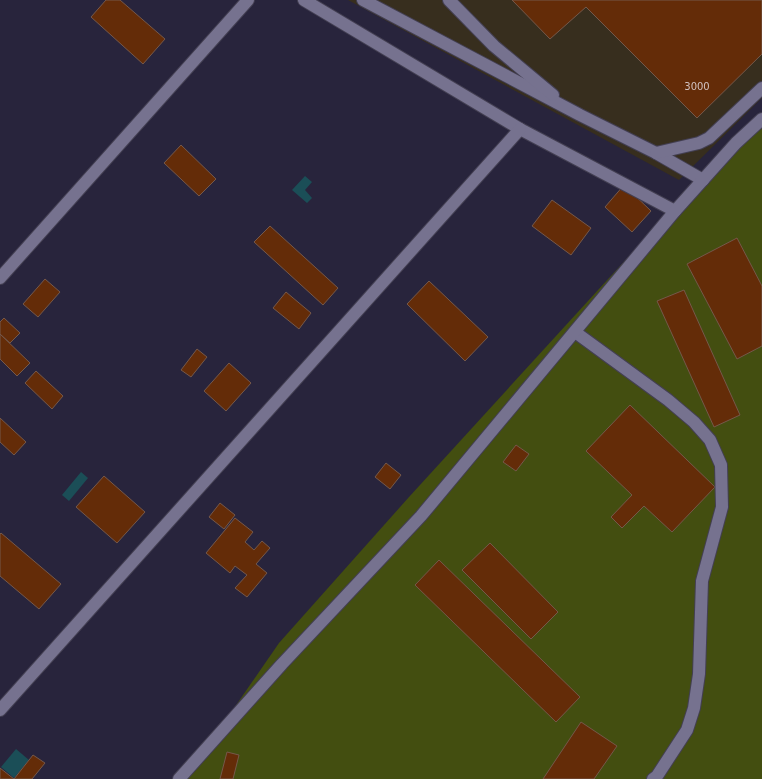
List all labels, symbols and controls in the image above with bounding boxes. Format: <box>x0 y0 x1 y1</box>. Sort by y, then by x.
house number: 3000 <box>684 81 710 92</box>

